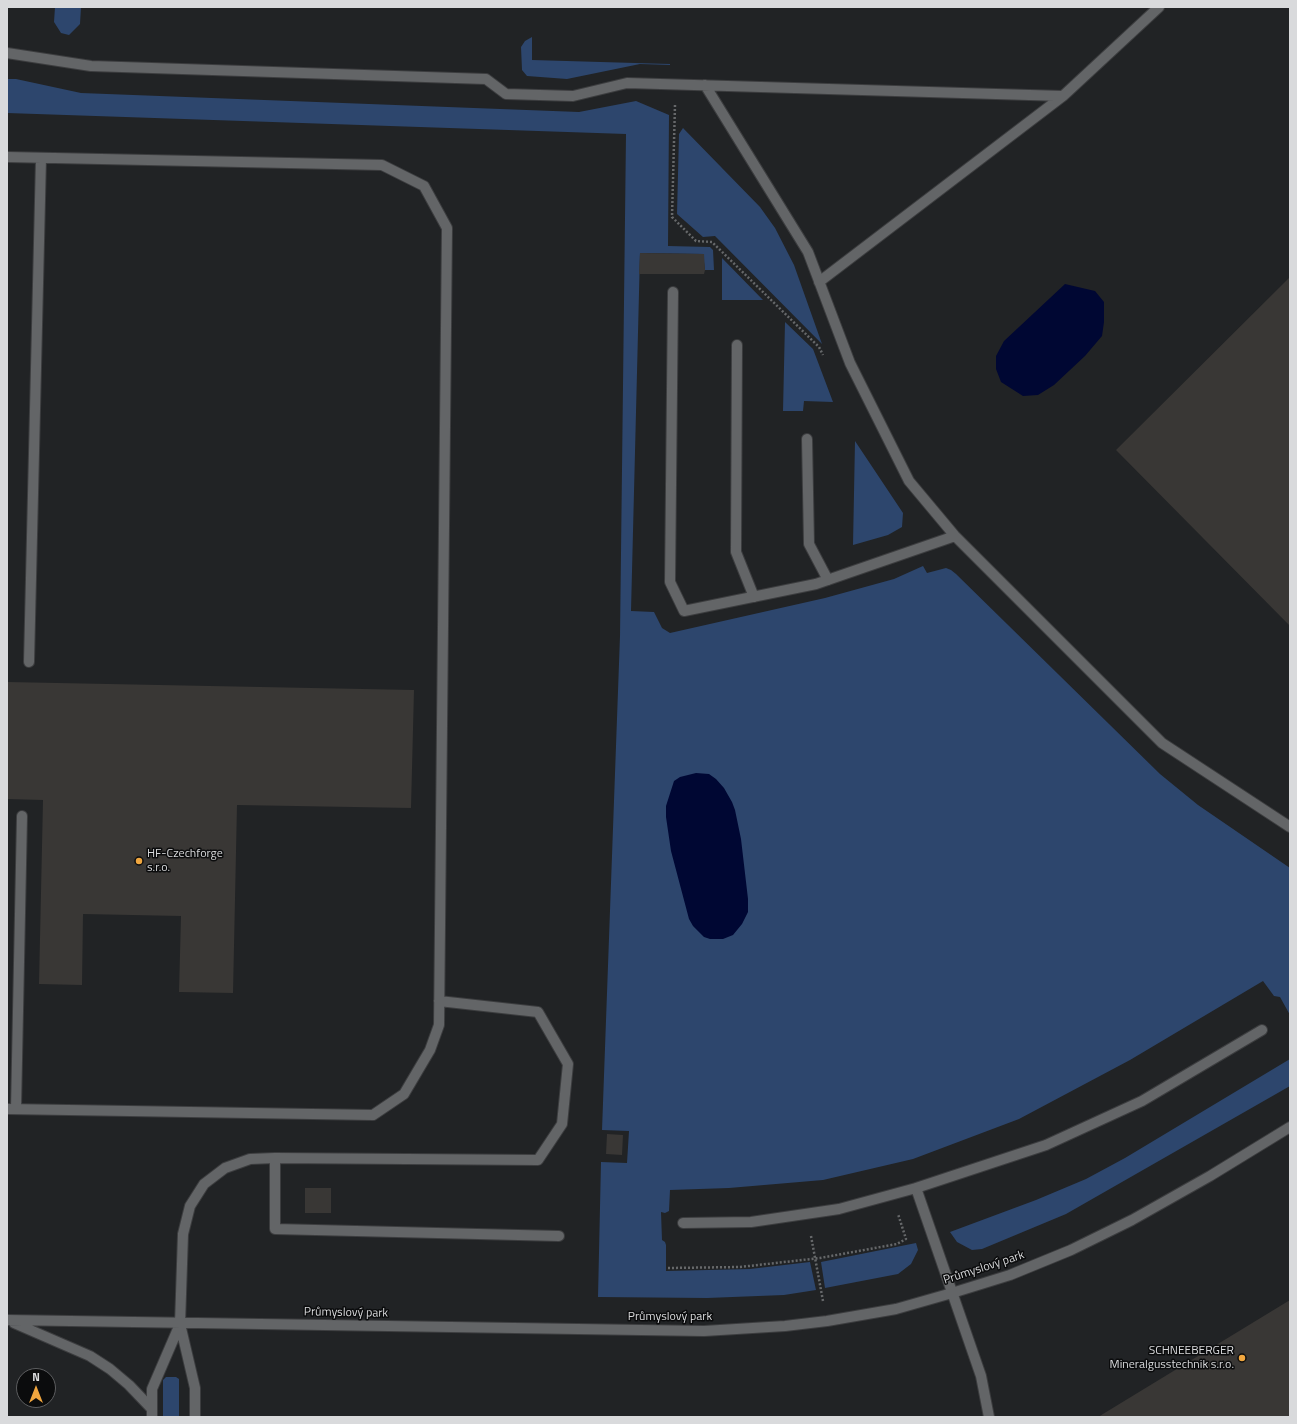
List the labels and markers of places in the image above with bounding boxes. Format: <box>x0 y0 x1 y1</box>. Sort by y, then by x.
place label: HF-Czechforge s.r.o. <box>147 847 223 875</box>
marker: HF-Czechforge s.r.o. <box>134 856 144 866</box>
place label: SCHNEEBERGER Mineralgusstechnik s.r.o. <box>1110 1344 1234 1372</box>
marker: SCHNEEBERGER Mineralgusstechnik s.r.o. <box>1237 1353 1247 1363</box>

